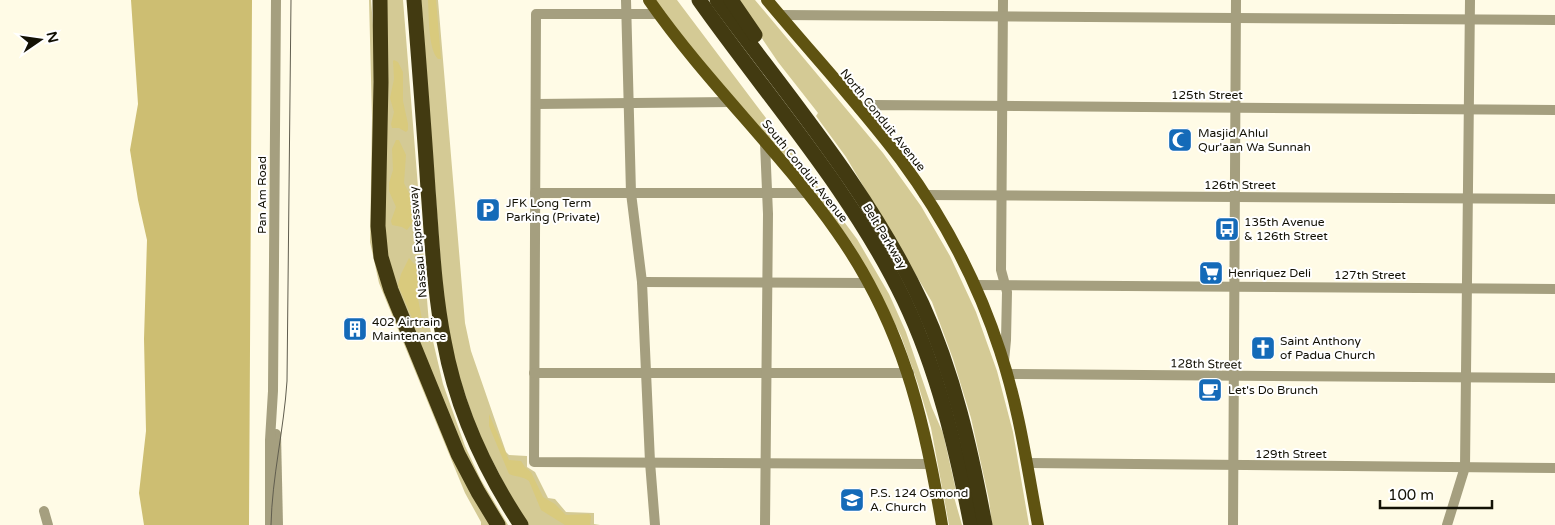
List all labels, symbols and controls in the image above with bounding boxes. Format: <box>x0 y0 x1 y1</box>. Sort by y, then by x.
north arrow <box>15 15 65 65</box>
text: N <box>43 30 62 45</box>
street label: North Conduit Avenue <box>837 66 929 174</box>
street label: 125th Street <box>1171 88 1243 102</box>
street label: South Conduit Avenue <box>759 117 851 225</box>
place label: Masjid Ahlul Qur'aan Wa Sunnah <box>1198 126 1311 154</box>
mosque icon: Masjid Ahlul Qur'aan Wa Sunnah <box>1167 127 1193 153</box>
street label: Pan Am Road <box>255 156 269 234</box>
street label: 126th Street <box>1204 178 1276 192</box>
street label: Nassau Expressway <box>406 185 430 298</box>
place label: JFK Long Term Parking (Private) <box>506 196 600 224</box>
parking icon: JFK Long Term Parking (Private) <box>475 197 501 223</box>
street label: Belt Parkway <box>860 201 910 272</box>
place label: 135th Avenue & 126th Street <box>1244 215 1328 243</box>
bus stop icon: 135th Avenue & 126th Street <box>1214 216 1240 242</box>
supermarket icon: Henriquez Deli <box>1198 260 1224 286</box>
place label: Henriquez Deli <box>1228 266 1311 280</box>
street label: 127th Street <box>1334 268 1406 282</box>
place label: 402 Airtrain Maintenance <box>372 315 446 343</box>
building icon: 402 Airtrain Maintenance <box>342 316 368 342</box>
place label: Saint Anthony of Padua Church <box>1280 334 1375 362</box>
church icon: Saint Anthony of Padua Church <box>1250 335 1276 361</box>
street label: 128th Street <box>1170 356 1242 372</box>
cafe icon: Let's Do Brunch <box>1197 377 1223 403</box>
place label: Let's Do Brunch <box>1228 383 1318 397</box>
street label: 129th Street <box>1255 447 1327 461</box>
scale bar <box>1380 478 1492 510</box>
place label: P.S. 124 Osmond A. Church <box>870 486 968 514</box>
text: 100 m <box>1388 486 1434 504</box>
school or university icon: P.S. 124 Osmond A. Church <box>839 487 865 513</box>

